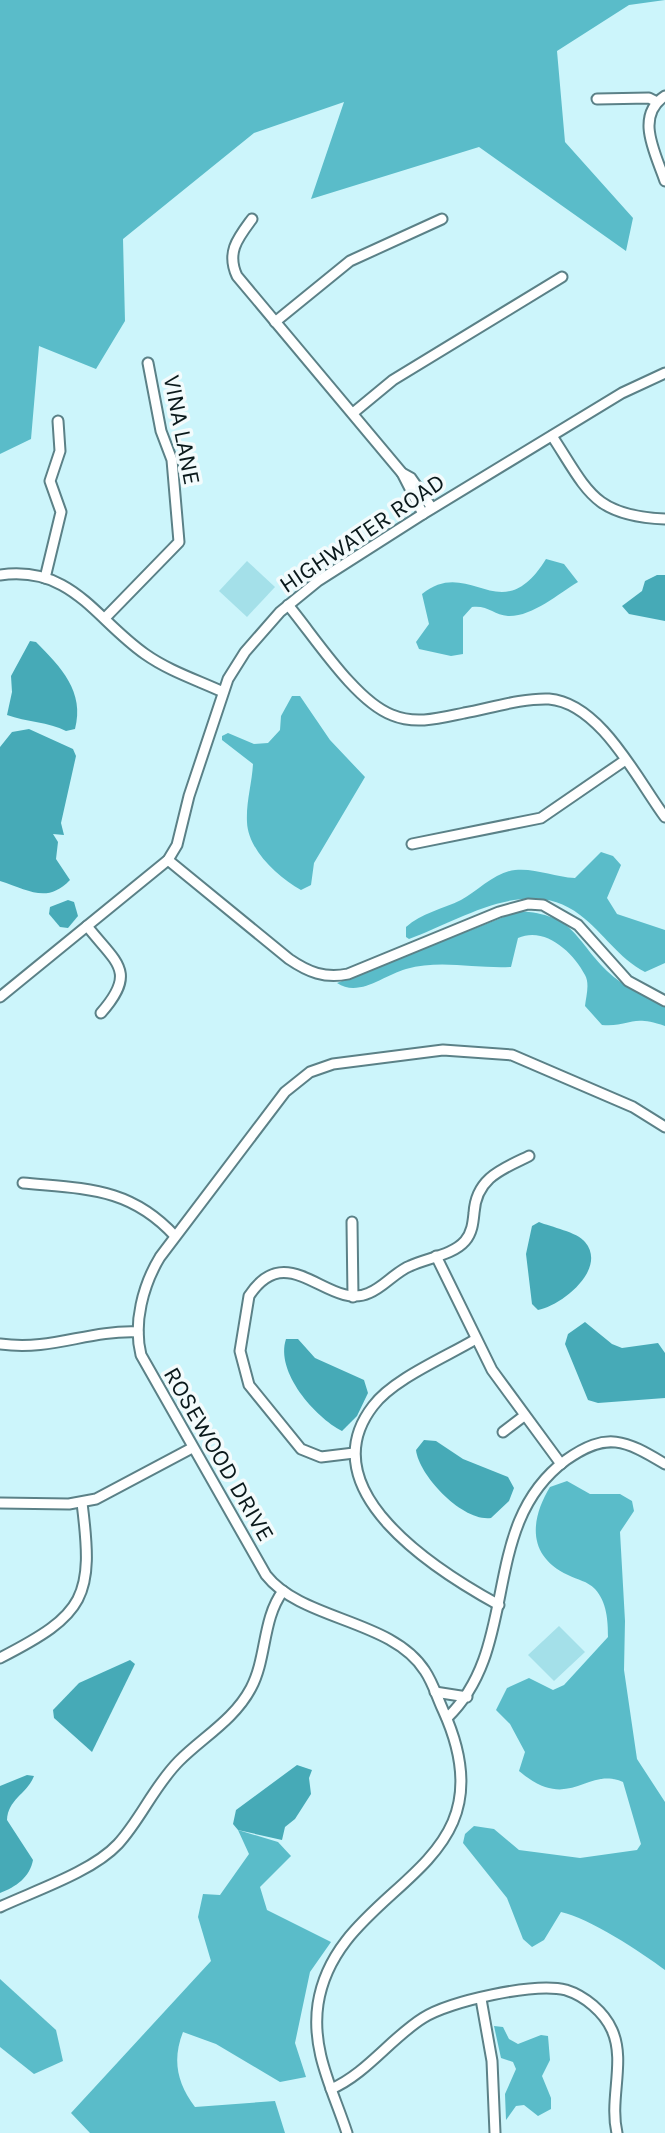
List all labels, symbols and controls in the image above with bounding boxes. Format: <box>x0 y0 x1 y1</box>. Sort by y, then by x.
street label: VINA LANE <box>158 373 206 487</box>
street label: HIGHWATER ROAD <box>274 467 450 599</box>
street label: ROSEWOOD DRIVE <box>158 1362 280 1546</box>

